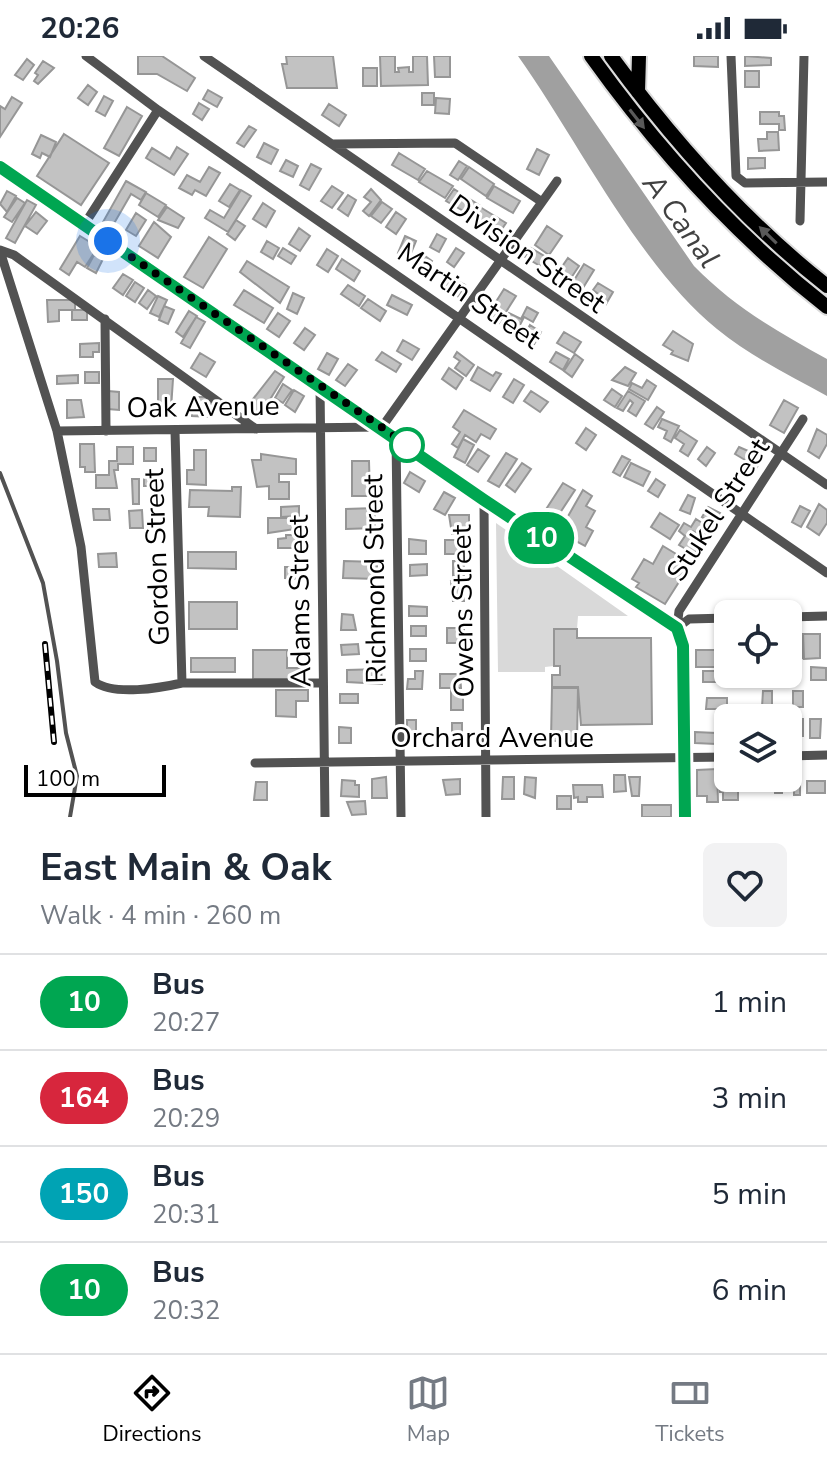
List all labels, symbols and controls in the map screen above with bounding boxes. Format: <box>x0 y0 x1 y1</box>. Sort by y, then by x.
text: 20:26 <box>40 8 119 49</box>
one-way arrow <box>629 109 645 129</box>
water label: A Canal <box>632 165 729 276</box>
street label: Division Street <box>441 186 613 322</box>
your location <box>88 221 128 261</box>
one-way arrow <box>758 227 777 245</box>
street label: Martin Street <box>390 234 548 358</box>
street label: Oak Avenue <box>126 387 280 427</box>
unlabelled marker <box>390 428 424 462</box>
street label: Stukel Street <box>658 431 778 589</box>
street label: Gordon Street <box>135 468 179 646</box>
street label: Richmond Street <box>354 474 396 684</box>
line badge: 10 <box>505 512 577 564</box>
street label: Adams Street <box>279 514 321 688</box>
text: 10 <box>524 519 558 557</box>
street label: Owens Street <box>442 524 484 698</box>
map controls <box>714 600 802 792</box>
button: locate <box>714 600 802 688</box>
button: layers <box>714 704 802 792</box>
street label: Orchard Avenue <box>390 719 594 757</box>
scale bar <box>24 761 166 797</box>
text: 100 m <box>36 764 100 794</box>
text: East Main & Oak <box>40 842 331 893</box>
button: heart <box>703 843 787 927</box>
text: Walk · 4 min · 260 m <box>40 898 281 933</box>
text: Bus <box>152 964 205 1005</box>
text: 1 min <box>712 982 787 1023</box>
text: 10 <box>67 983 101 1021</box>
text: 20:27 <box>152 1005 220 1040</box>
text: Bus <box>152 1060 205 1101</box>
text: 3 min <box>712 1078 787 1119</box>
text: 164 <box>59 1079 109 1117</box>
text: 20:29 <box>152 1101 220 1136</box>
text: Bus <box>152 1156 205 1197</box>
text: 5 min <box>712 1174 787 1215</box>
text: 150 <box>59 1175 109 1213</box>
text: 20:31 <box>152 1197 220 1232</box>
text: Bus <box>152 1252 205 1293</box>
text: 6 min <box>712 1270 787 1311</box>
text: 10 <box>67 1271 101 1309</box>
text: 20:32 <box>152 1293 220 1328</box>
tab: Directions <box>102 1371 202 1449</box>
tab: Map <box>406 1371 450 1449</box>
tab: Tickets <box>655 1371 725 1449</box>

